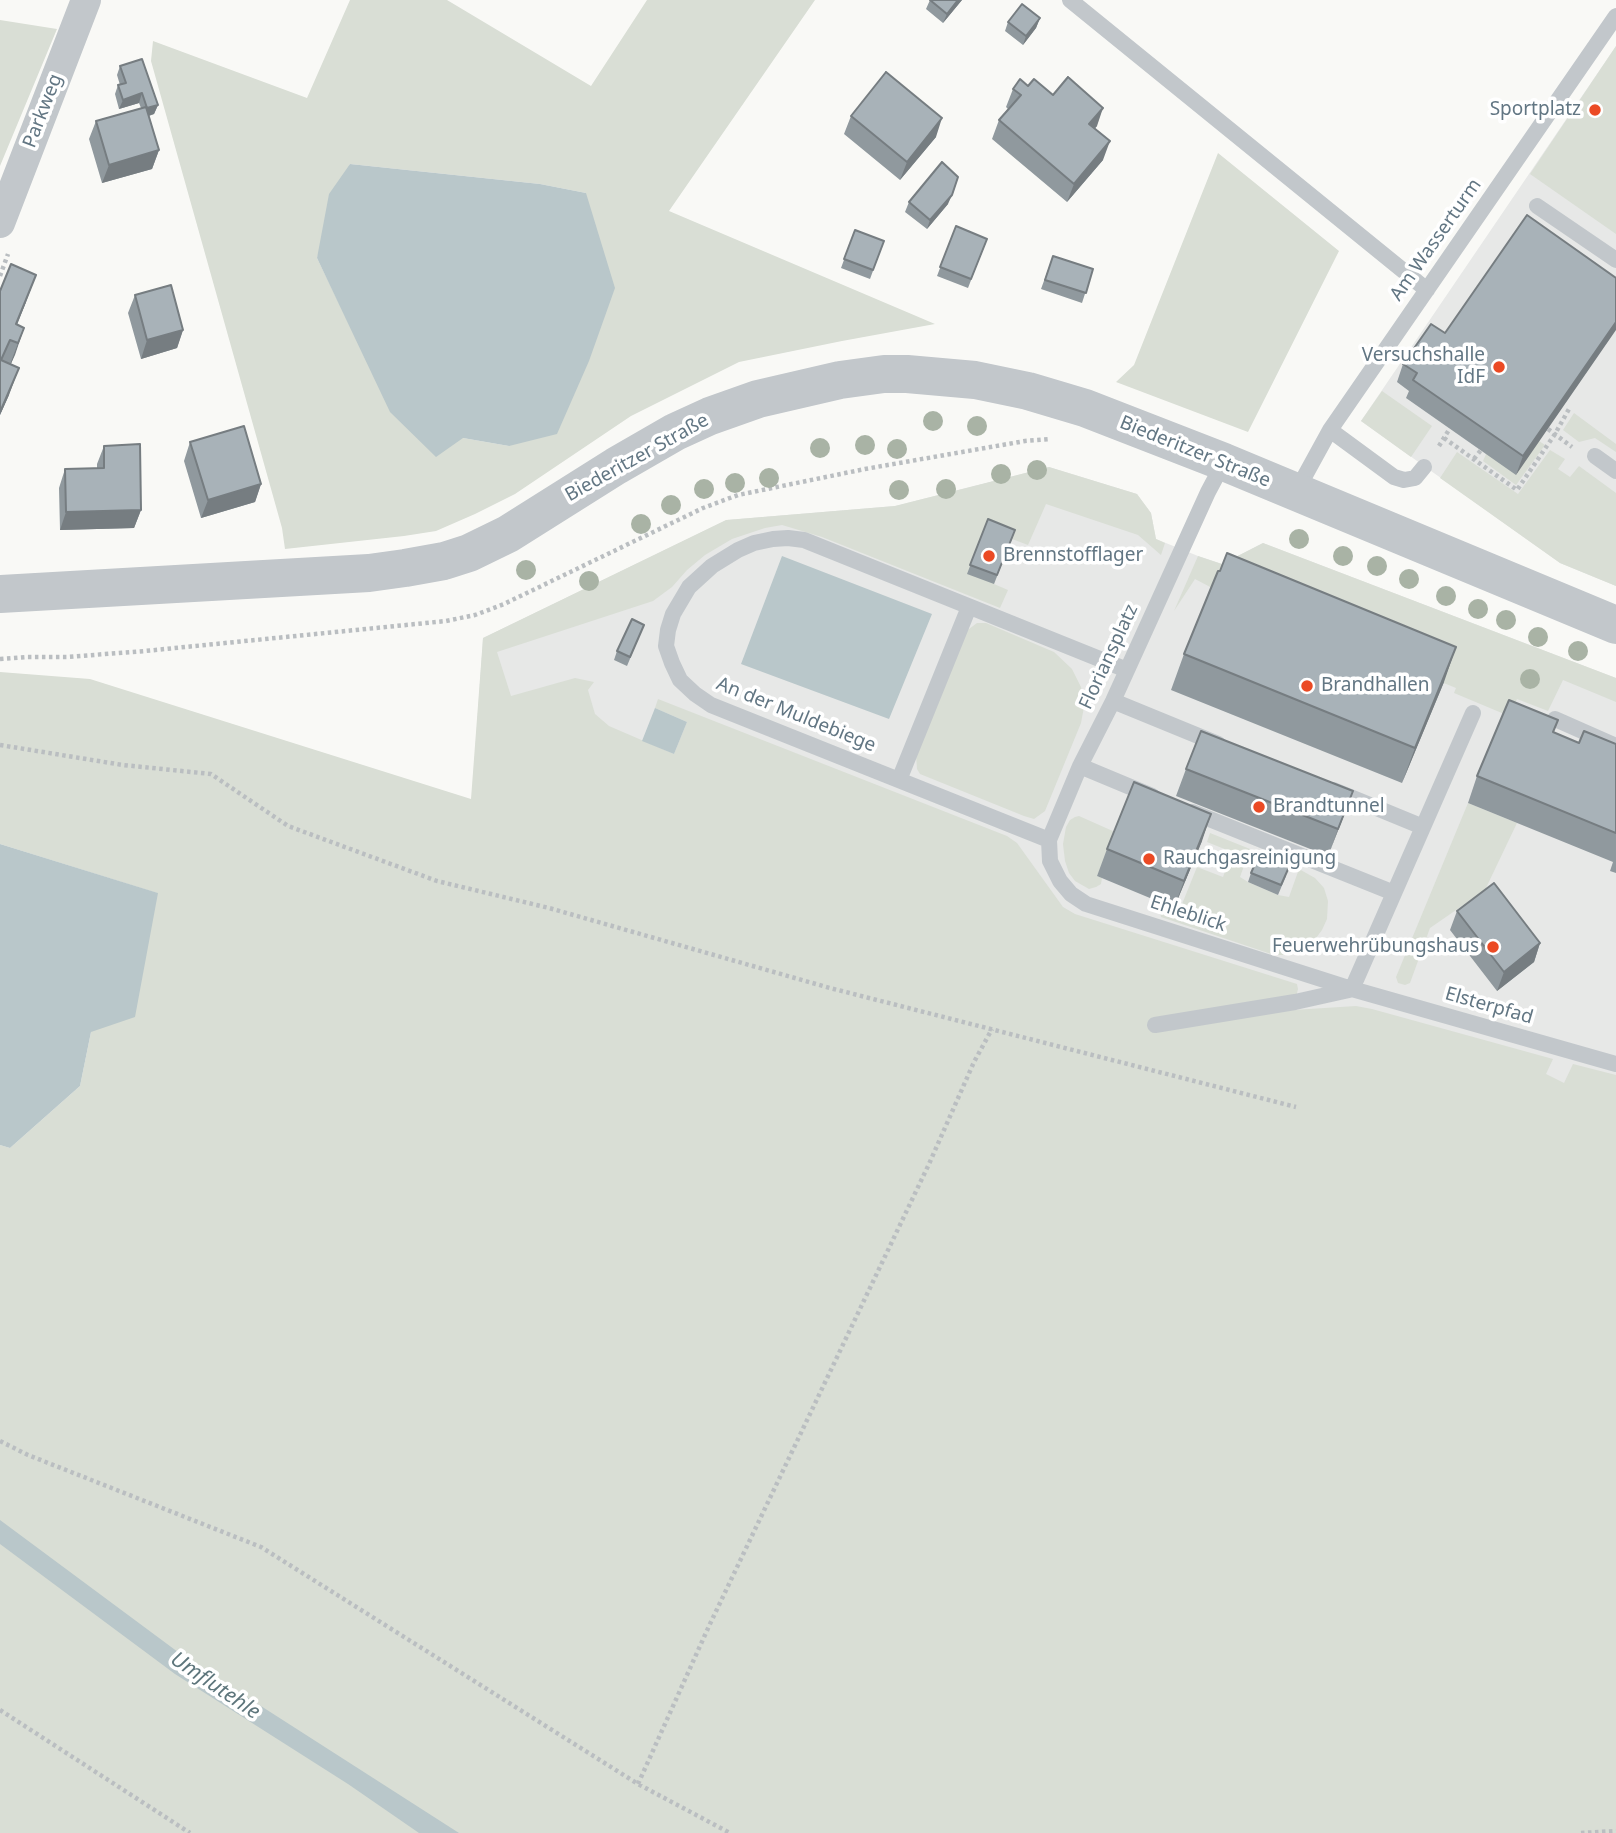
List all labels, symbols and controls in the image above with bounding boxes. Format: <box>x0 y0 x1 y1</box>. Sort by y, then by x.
street label: Parkweg <box>18 71 68 151</box>
place label: Sportplatz <box>1490 99 1581 121</box>
marker: Sportplatz <box>1587 102 1603 118</box>
street label: Am Wasserturm <box>1385 175 1487 305</box>
place label: Versuchshalle IdF <box>1362 345 1485 389</box>
marker: Versuchshalle IdF <box>1491 359 1507 375</box>
street label: Biederitzer Straße <box>561 409 713 507</box>
street label: Biederitzer Straße <box>1116 411 1274 493</box>
place label: Brennstofflager <box>1003 545 1143 567</box>
marker: Brennstofflager <box>981 548 997 564</box>
street label: Floriansplatz <box>1075 601 1143 713</box>
street label: An der Muldebiege <box>713 673 879 757</box>
place label: Brandhallen <box>1321 675 1430 697</box>
marker: Brandhallen <box>1299 678 1315 694</box>
place label: Brandtunnel <box>1273 796 1385 818</box>
marker: Brandtunnel <box>1251 799 1267 815</box>
place label: Rauchgasreinigung <box>1163 848 1336 870</box>
marker: Rauchgasreinigung <box>1141 851 1157 867</box>
street label: Ehleblick <box>1147 891 1229 937</box>
place label: Feuerwehrübungshaus <box>1272 936 1479 958</box>
marker: Feuerwehrübungshaus <box>1485 939 1501 955</box>
street label: Elsterpfad <box>1442 983 1536 1029</box>
water label: Umflutehle <box>166 1647 264 1725</box>

